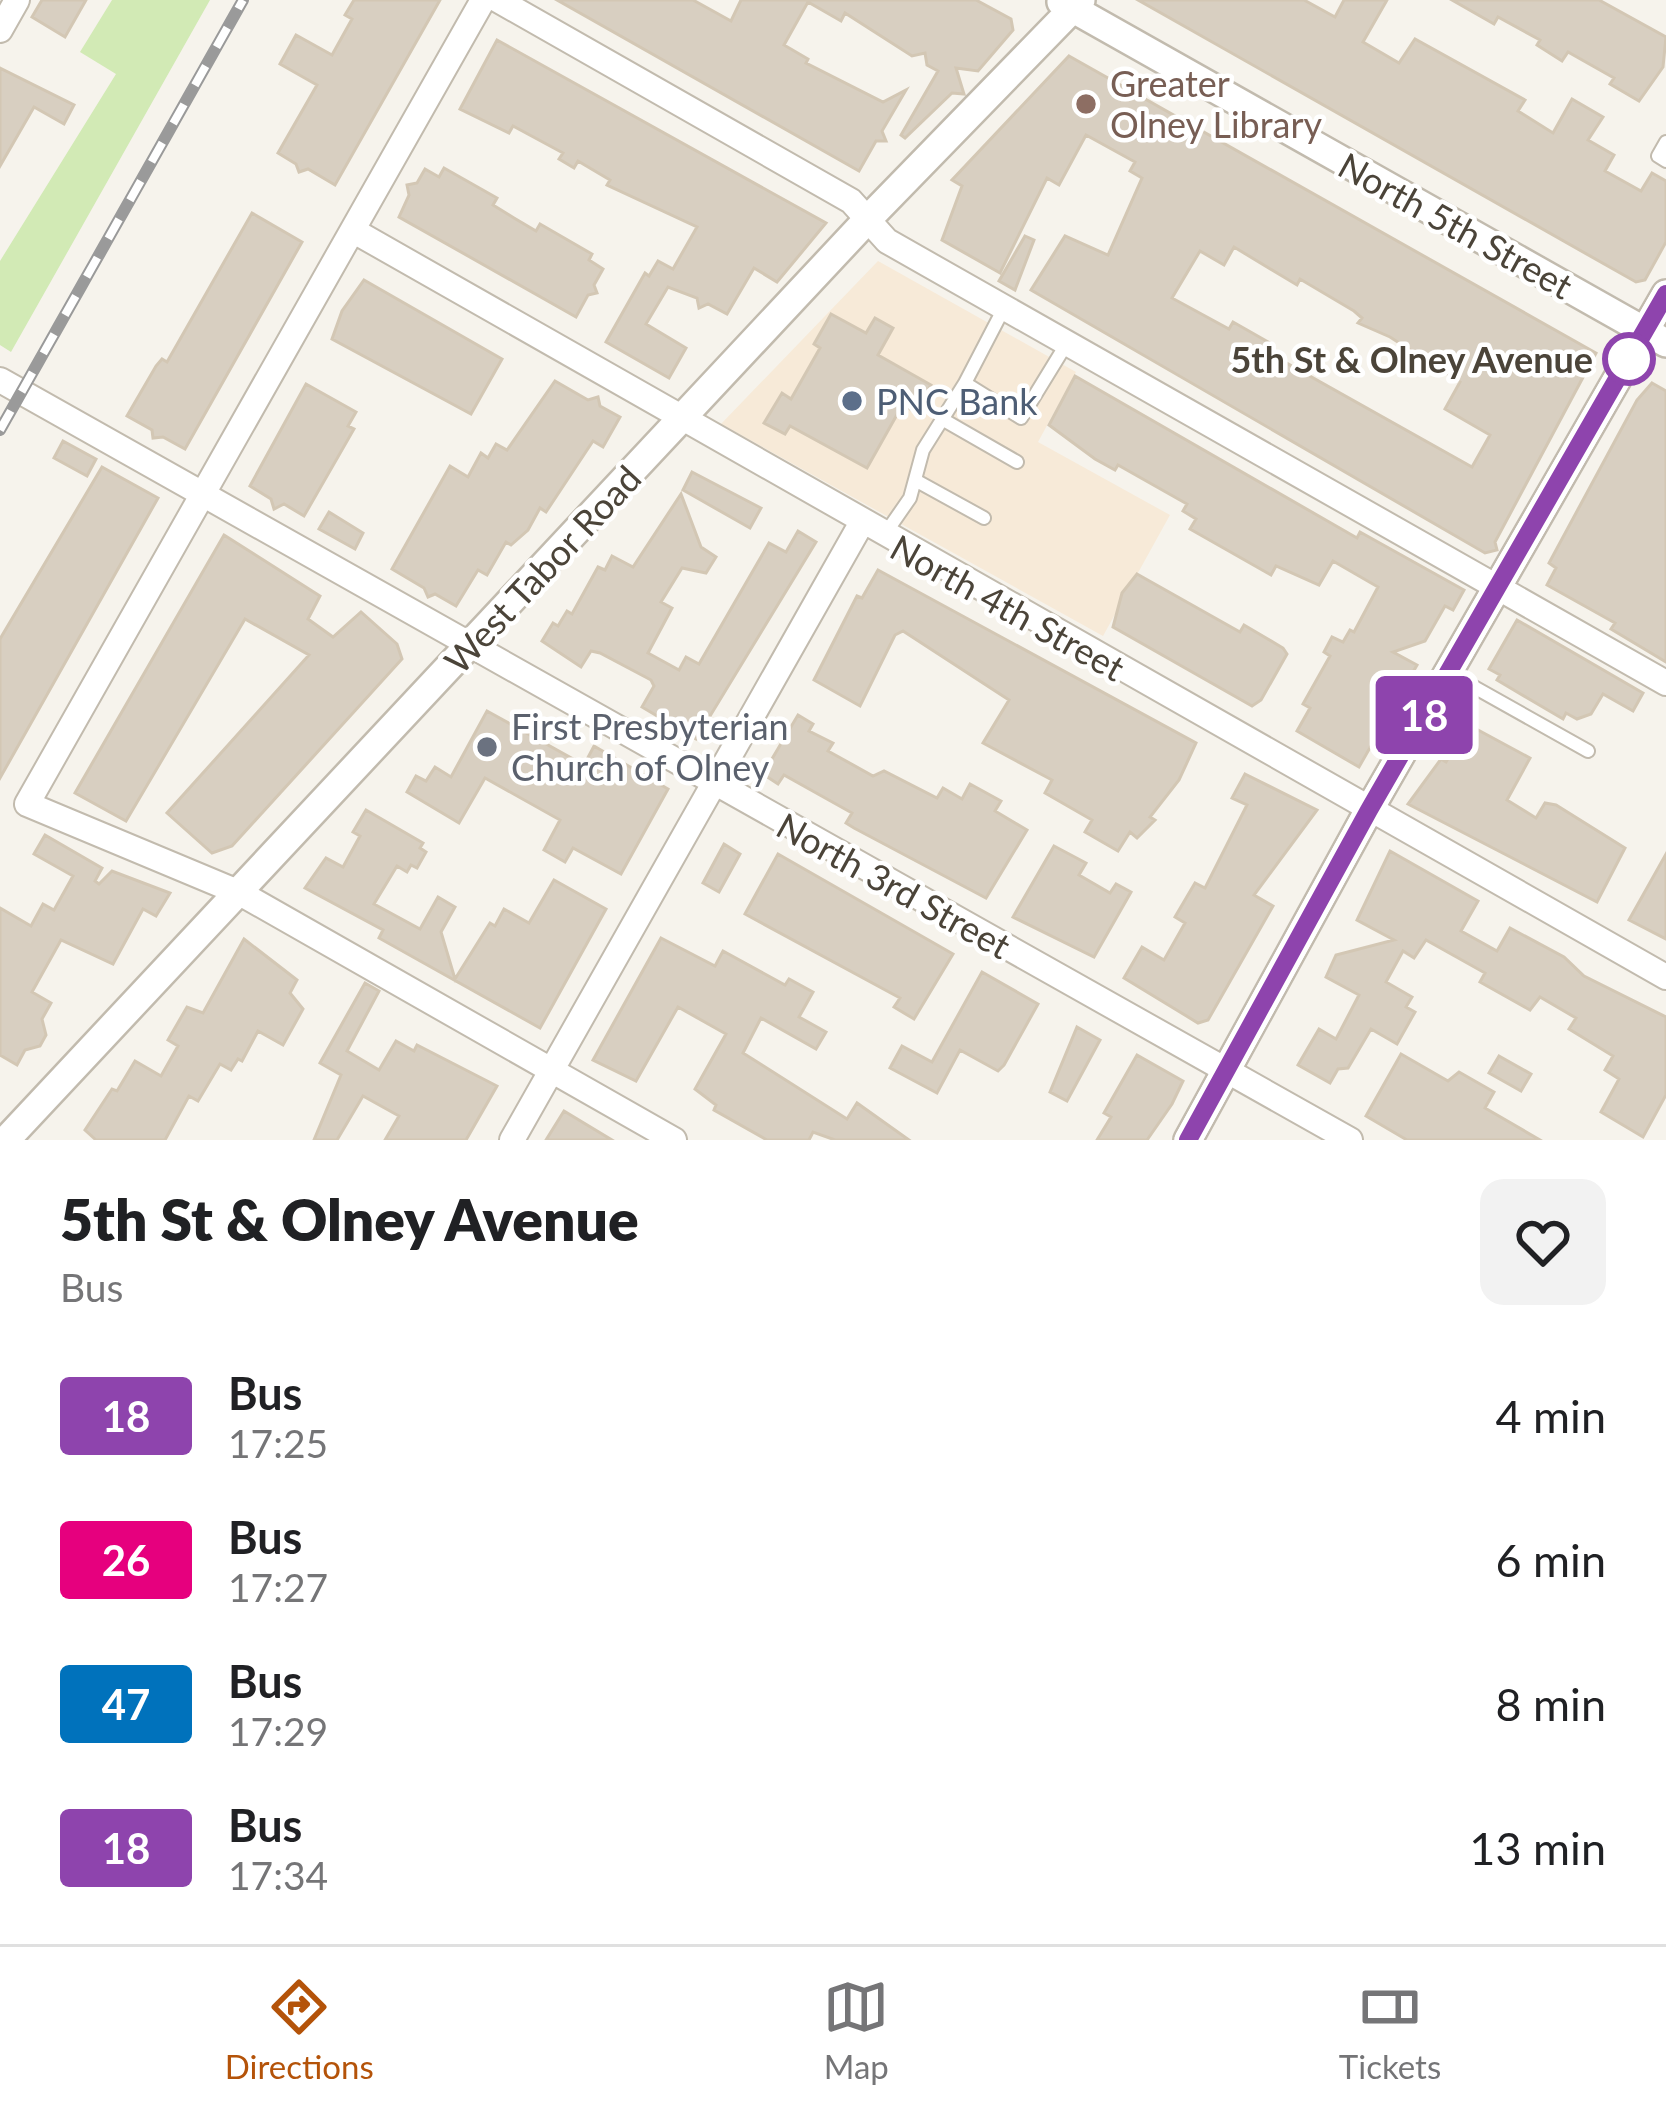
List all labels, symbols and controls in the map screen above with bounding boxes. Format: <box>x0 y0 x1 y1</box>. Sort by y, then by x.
place label: Greater Olney Library <box>1110 61 1323 146</box>
marker: Greater Olney Library <box>1073 91 1099 117</box>
street label: North 5th Street <box>1331 143 1581 307</box>
marker: 5th St & Olney Avenue <box>1604 334 1654 384</box>
place label: 5th St & Olney Avenue <box>1230 337 1593 381</box>
place label: PNC Bank <box>876 379 1038 423</box>
marker: PNC Bank <box>839 388 865 414</box>
street label: West Tabor Road <box>435 456 649 682</box>
street label: North 4th Street <box>883 525 1133 689</box>
line badge: 18 <box>1370 676 1478 754</box>
text: 18 <box>1400 690 1448 740</box>
place label: First Presbyterian Church of Olney <box>511 704 789 789</box>
marker: First Presbyterian Church of Olney <box>474 734 500 760</box>
street label: North 3rd Street <box>770 803 1018 967</box>
button: heart <box>1480 1179 1606 1305</box>
text: 5th St & Olney Avenue <box>60 1185 639 1253</box>
text: Bus <box>60 1264 123 1310</box>
text: Bus <box>228 1366 302 1420</box>
text: 4 min <box>1495 1389 1606 1443</box>
text: 18 <box>102 1391 150 1441</box>
text: 17:25 <box>228 1420 328 1466</box>
text: Bus <box>228 1510 302 1564</box>
text: 6 min <box>1495 1533 1606 1587</box>
text: 26 <box>102 1535 150 1585</box>
text: 17:27 <box>228 1564 328 1610</box>
text: Bus <box>228 1654 302 1708</box>
text: 8 min <box>1495 1677 1606 1731</box>
text: 47 <box>102 1679 150 1729</box>
text: 17:29 <box>228 1708 328 1754</box>
text: Bus <box>228 1798 302 1852</box>
text: 13 min <box>1469 1821 1606 1875</box>
text: 18 <box>102 1823 150 1873</box>
text: 17:34 <box>228 1852 328 1898</box>
tab: Directions <box>225 1974 374 2086</box>
tab: Map <box>823 1974 889 2086</box>
tab: Tickets <box>1339 1974 1441 2086</box>

